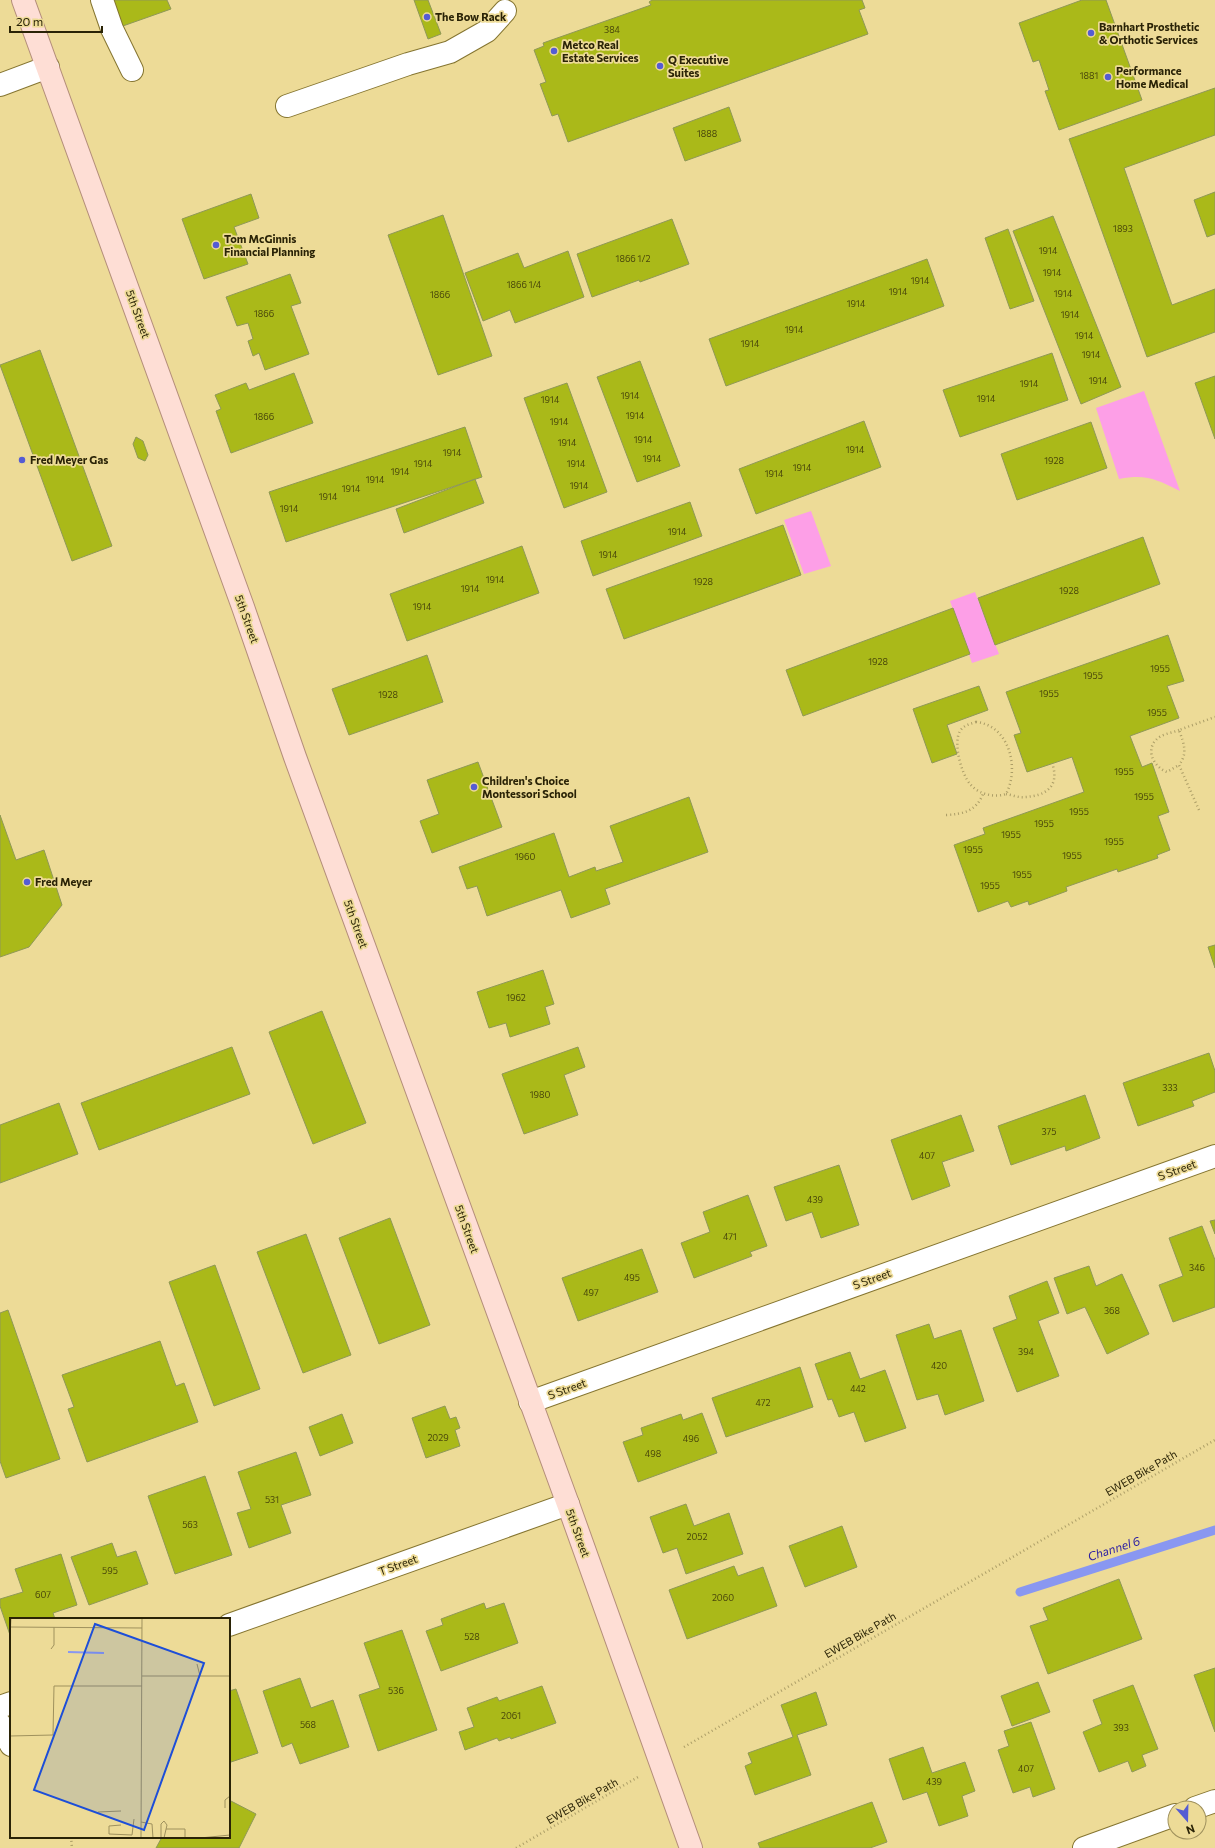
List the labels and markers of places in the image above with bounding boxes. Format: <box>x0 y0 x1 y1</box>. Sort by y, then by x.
place label: The Bow Rack <box>435 10 507 23</box>
marker: The Bow Rack <box>422 12 432 22</box>
place label: Barnhart Prosthetic & Orthotic Services <box>1099 20 1199 46</box>
marker: Barnhart Prosthetic & Orthotic Services <box>1086 28 1096 38</box>
place label: Metco Real Estate Services <box>562 38 639 64</box>
marker: Metco Real Estate Services <box>549 46 559 56</box>
place label: Q Executive Suites <box>668 53 728 79</box>
marker: Q Executive Suites <box>655 61 665 71</box>
place label: Performance Home Medical <box>1116 64 1188 90</box>
marker: Performance Home Medical <box>1103 72 1113 82</box>
place label: Tom McGinnis Financial Planning <box>224 232 315 258</box>
marker: Tom McGinnis Financial Planning <box>211 240 221 250</box>
place label: Fred Meyer Gas <box>30 453 108 466</box>
marker: Fred Meyer Gas <box>17 455 27 465</box>
place label: Children's Choice Montessori School <box>482 774 577 800</box>
marker: Children's Choice Montessori School <box>469 782 479 792</box>
place label: Fred Meyer <box>35 875 93 888</box>
marker: Fred Meyer <box>22 877 32 887</box>

